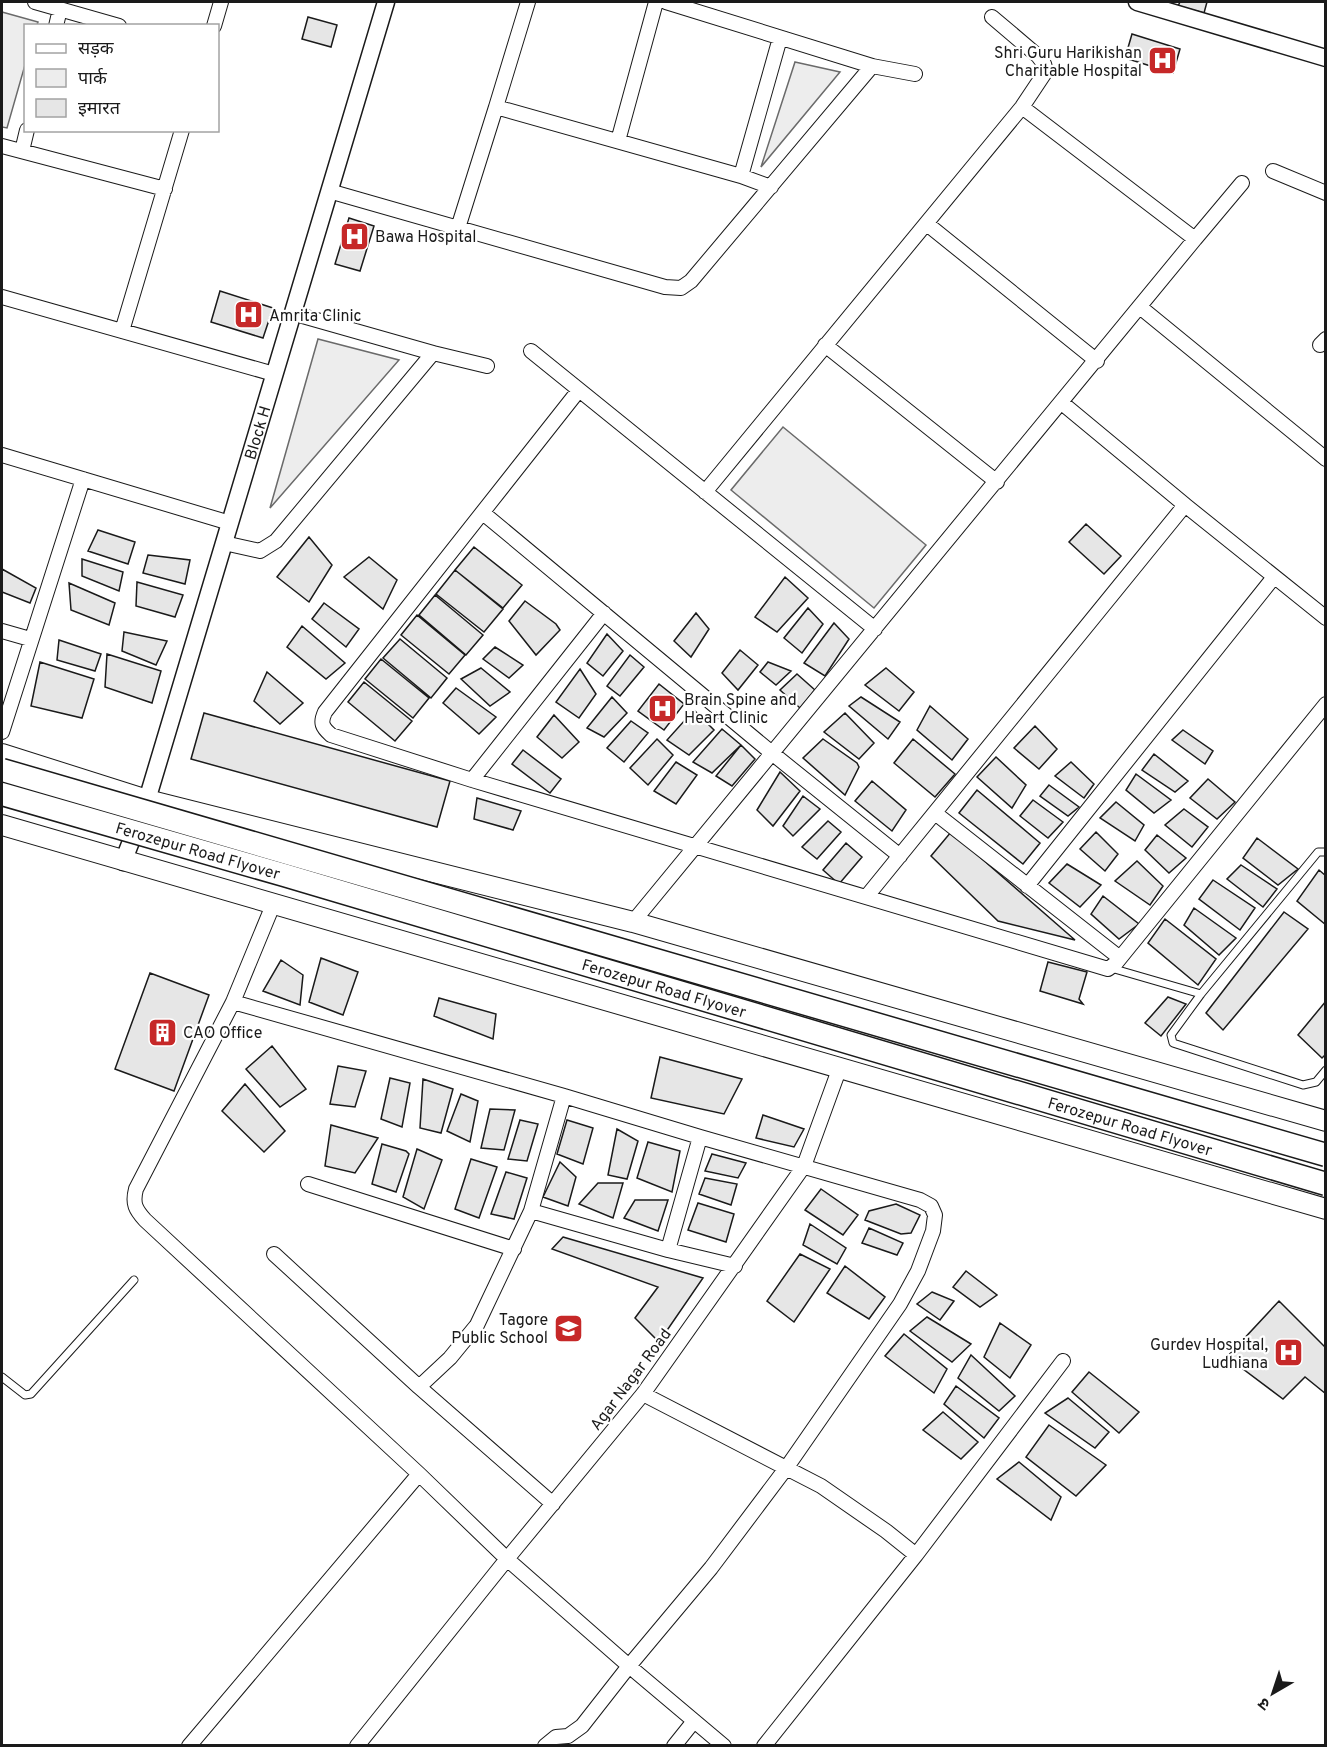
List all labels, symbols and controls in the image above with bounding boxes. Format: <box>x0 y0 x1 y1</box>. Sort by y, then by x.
legend <box>24 24 219 132</box>
text: सड़क <box>78 38 115 61</box>
place label: Shri Guru Harikishan Charitable Hospital <box>994 44 1142 82</box>
hospital icon: Shri Guru Harikishan Charitable Hospital <box>1147 45 1179 77</box>
text: पार्क <box>78 67 108 91</box>
text: इमारत <box>78 98 121 121</box>
hospital icon: Bawa Hospital <box>338 220 370 252</box>
place label: Bawa Hospital <box>375 228 476 248</box>
hospital icon: Amrita Clinic <box>232 299 264 331</box>
place label: Amrita Clinic <box>269 307 362 327</box>
street label: Block H <box>241 404 276 463</box>
place label: Brain Spine and Heart Clinic <box>684 691 797 729</box>
hospital icon: Brain Spine and Heart Clinic <box>647 692 679 724</box>
street label: Ferozepur Road Flyover <box>113 819 282 885</box>
street label: Ferozepur Road Flyover <box>579 956 748 1023</box>
building icon: CAO Office <box>146 1016 178 1048</box>
place label: CAO Office <box>183 1024 262 1044</box>
street label: Ferozepur Road Flyover <box>1045 1094 1214 1162</box>
place label: Tagore Public School <box>451 1311 548 1349</box>
school or university icon: Tagore Public School <box>553 1312 585 1344</box>
street label: Agar Nagar Road <box>587 1325 677 1435</box>
place label: Gurdev Hospital, Ludhiana <box>1150 1336 1268 1374</box>
hospital icon: Gurdev Hospital, Ludhiana <box>1273 1337 1305 1369</box>
north arrow <box>1243 1663 1303 1723</box>
text: उ <box>1254 1692 1275 1714</box>

